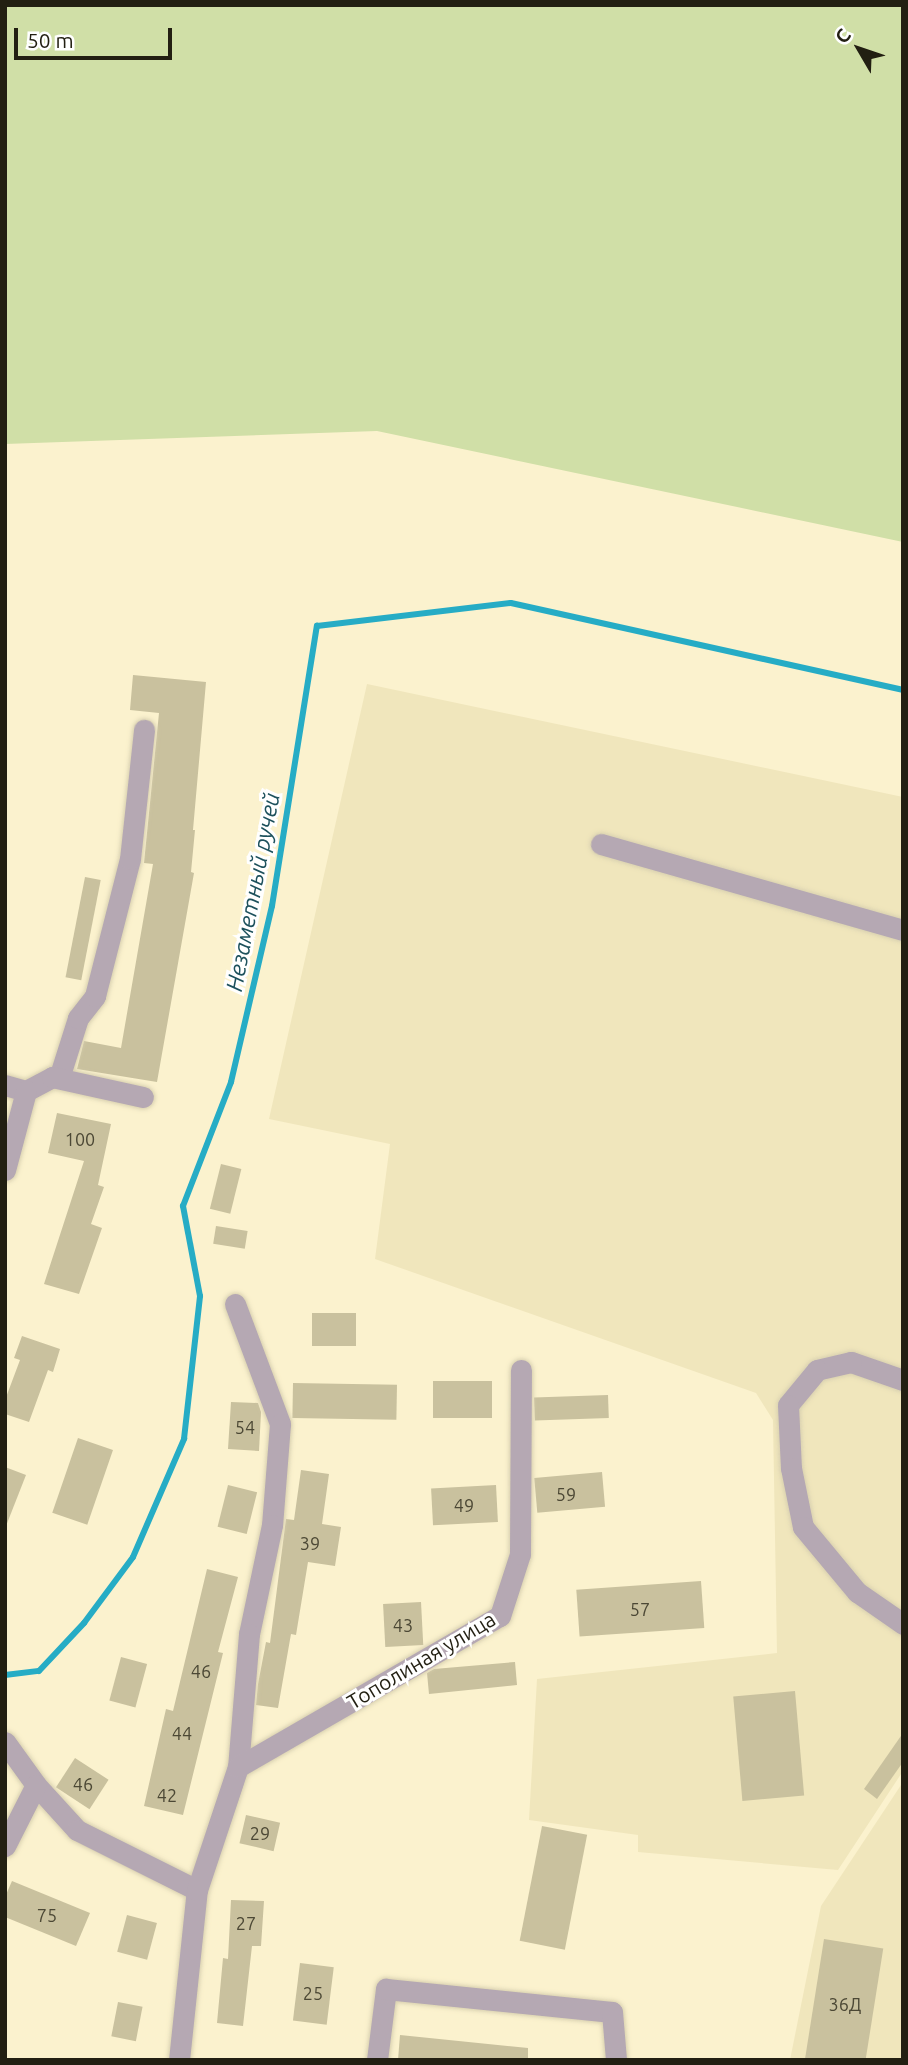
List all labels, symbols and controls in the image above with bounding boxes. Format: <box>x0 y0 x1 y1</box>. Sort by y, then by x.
scale bar <box>18 14 175 58</box>
north arrow <box>824 14 894 84</box>
text: С <box>830 24 855 47</box>
text: 50 m <box>27 28 74 52</box>
water label: Незаметный ручей <box>220 790 286 994</box>
house number: 100 <box>65 1128 95 1150</box>
house number: 54 <box>235 1416 255 1438</box>
house number: 59 <box>556 1483 576 1505</box>
house number: 49 <box>454 1494 474 1516</box>
house number: 39 <box>300 1532 320 1554</box>
house number: 57 <box>630 1598 650 1620</box>
street label: Тополиная улица <box>342 1606 500 1714</box>
house number: 43 <box>393 1614 413 1636</box>
house number: 46 <box>191 1660 211 1682</box>
house number: 44 <box>172 1722 192 1744</box>
house number: 46 <box>73 1773 93 1795</box>
house number: 42 <box>157 1784 177 1806</box>
house number: 29 <box>250 1822 270 1844</box>
house number: 75 <box>37 1904 57 1926</box>
house number: 27 <box>236 1912 256 1934</box>
house number: 25 <box>303 1982 323 2004</box>
house number: 36Д <box>829 1993 861 2015</box>

